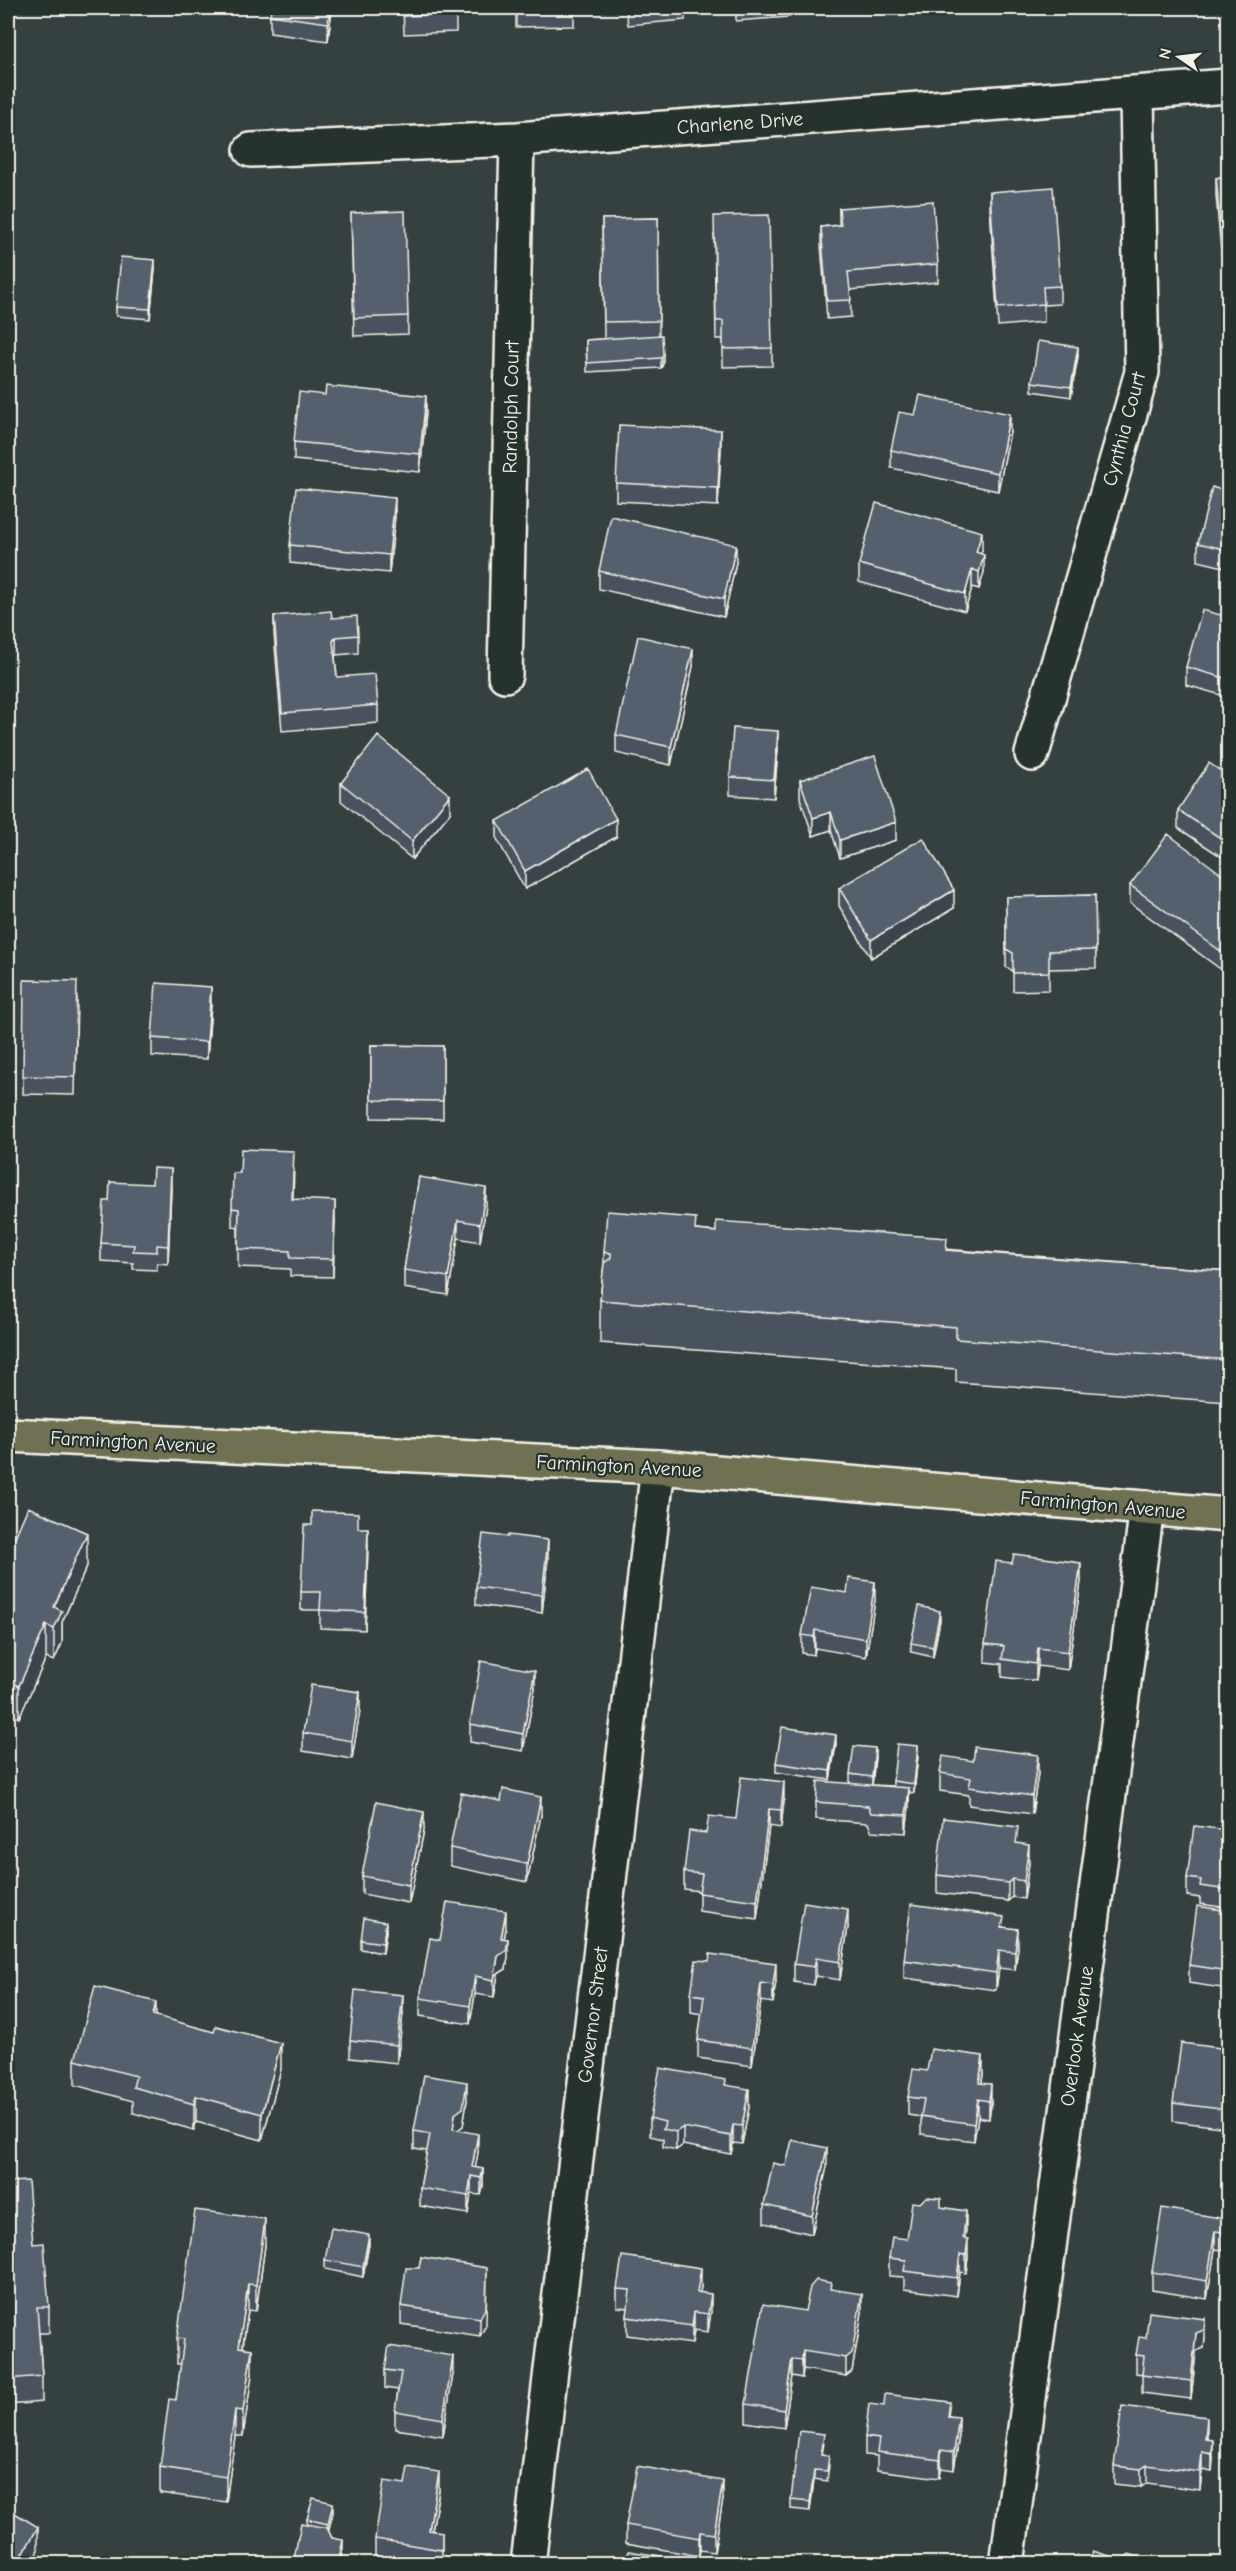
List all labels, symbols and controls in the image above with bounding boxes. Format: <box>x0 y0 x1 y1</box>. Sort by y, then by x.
north arrow <box>1149 27 1209 87</box>
text: N <box>1155 46 1175 61</box>
street label: Charlene Drive <box>676 107 804 139</box>
street label: Randolph Court <box>498 339 524 474</box>
street label: Cynthia Court <box>1098 368 1151 488</box>
street label: Farmington Avenue <box>50 1426 216 1458</box>
street label: Farmington Avenue <box>536 1450 702 1482</box>
street label: Farmington Avenue <box>1019 1486 1187 1524</box>
street label: Governor Street <box>573 1944 613 2084</box>
street label: Overlook Avenue <box>1056 1964 1098 2108</box>

